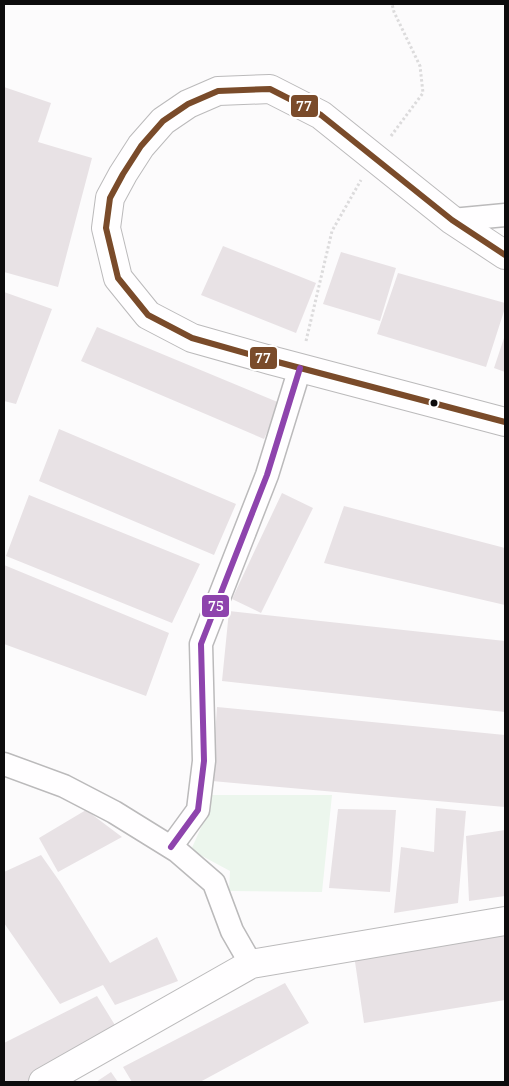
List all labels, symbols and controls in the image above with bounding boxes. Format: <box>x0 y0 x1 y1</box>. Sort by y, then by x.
line badge: 77 <box>290 94 319 118</box>
text: 77 <box>296 96 312 115</box>
line badge: 77 <box>249 346 278 370</box>
text: 77 <box>255 348 271 367</box>
unlabelled marker <box>429 398 439 408</box>
line badge: 75 <box>201 594 230 618</box>
text: 75 <box>208 596 224 615</box>

